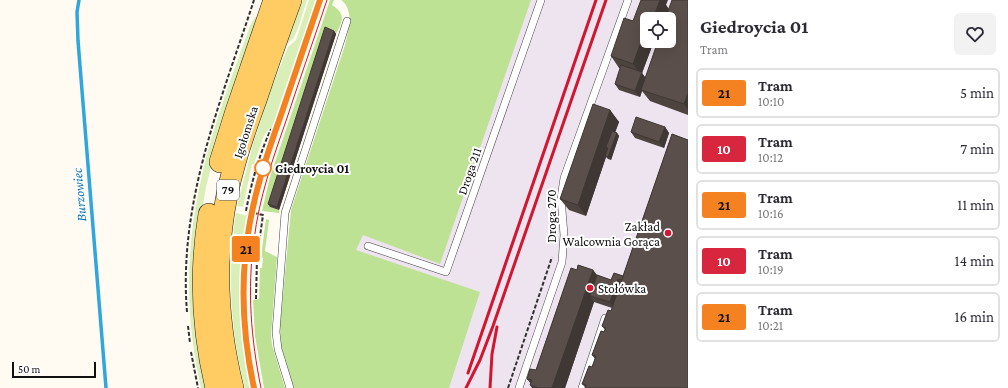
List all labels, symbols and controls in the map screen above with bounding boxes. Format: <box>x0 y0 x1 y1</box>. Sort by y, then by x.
map controls <box>640 12 676 48</box>
button: locate <box>640 12 676 48</box>
button: heart <box>954 13 996 55</box>
text: Giedroycia 01 <box>700 16 808 37</box>
text: Tram <box>700 42 728 57</box>
text: Tram <box>758 78 793 94</box>
text: 21 <box>718 85 730 101</box>
text: 5 min <box>960 85 994 101</box>
text: 10:10 <box>758 94 784 109</box>
street label: Igołomska <box>230 104 261 160</box>
text: Tram <box>758 134 793 150</box>
text: 10 <box>717 141 731 157</box>
text: 7 min <box>960 141 994 157</box>
street label: Droga 211 <box>454 146 485 197</box>
text: 10:12 <box>758 150 783 165</box>
marker: Giedroycia 01 <box>254 159 272 177</box>
place label: Giedroycia 01 <box>275 161 349 176</box>
water label: Burzowiec <box>69 166 89 223</box>
road number: 79 <box>217 180 239 200</box>
street label: Droga 270 <box>544 189 559 243</box>
text: Tram <box>758 190 793 206</box>
text: 21 <box>718 197 730 213</box>
text: 11 min <box>957 197 994 213</box>
text: 10:16 <box>758 206 784 221</box>
place label: Zakład Walcownia Gorąca <box>563 219 660 249</box>
marker: Zakład Walcownia Gorąca <box>663 228 673 238</box>
line badge: 21 <box>228 236 264 262</box>
text: 21 <box>240 241 252 257</box>
text: Tram <box>758 246 793 262</box>
text: 10 <box>717 253 731 269</box>
text: 14 min <box>955 253 994 269</box>
text: 10:19 <box>758 262 784 277</box>
place label: Stołówka <box>598 281 646 296</box>
marker: Stołówka <box>585 283 595 293</box>
text: Tram <box>758 302 793 318</box>
text: 21 <box>718 309 730 325</box>
text: 16 min <box>955 309 994 325</box>
text: 10:21 <box>758 318 783 333</box>
scale bar <box>12 360 96 379</box>
text: 50 m <box>18 363 40 375</box>

